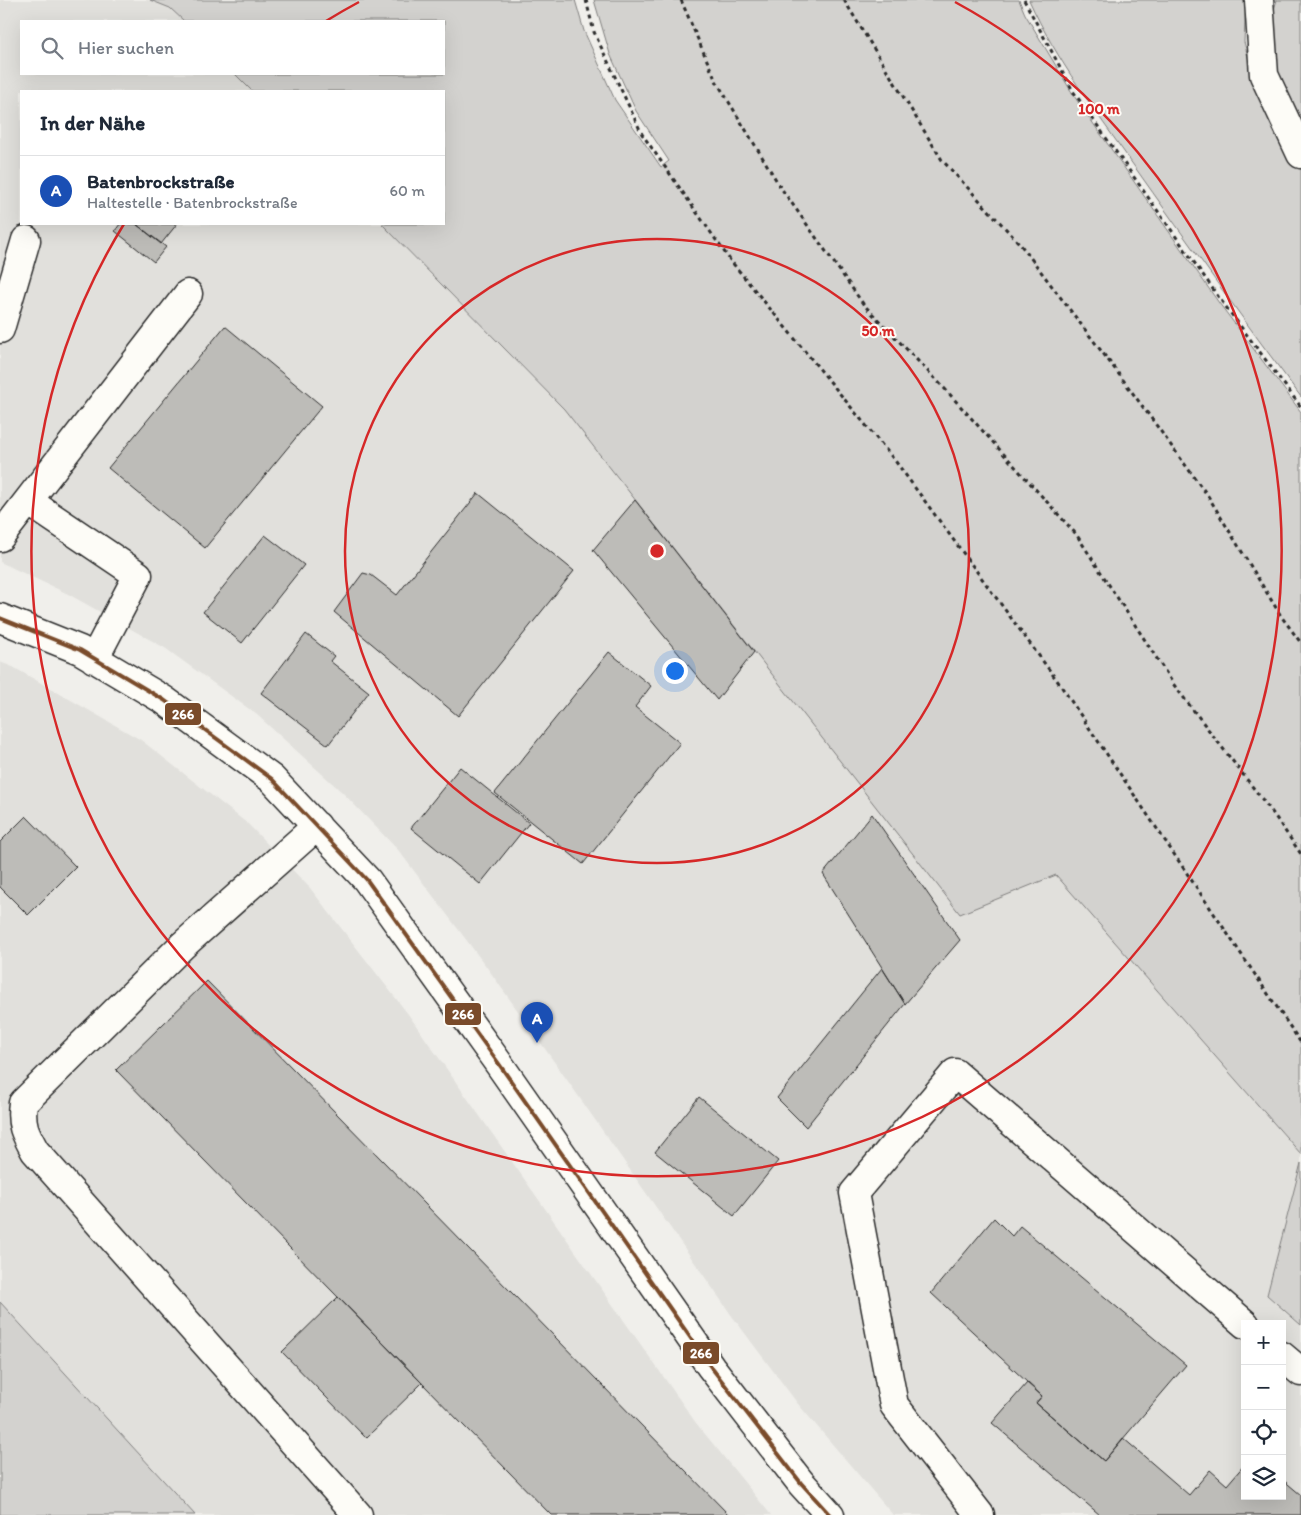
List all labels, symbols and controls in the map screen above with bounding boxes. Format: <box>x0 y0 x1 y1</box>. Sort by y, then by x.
search box <box>20 20 445 75</box>
icon: search <box>38 34 66 62</box>
text: Hier suchen <box>78 36 174 59</box>
text: 100 m <box>1078 100 1120 118</box>
text: In der Nähe <box>40 110 145 135</box>
text: Batenbrockstraße <box>87 170 235 193</box>
text: A <box>51 181 61 200</box>
text: 60 m <box>390 181 425 200</box>
text: Haltestelle · Batenbrockstraße <box>87 193 298 212</box>
text: 50 m <box>861 322 895 340</box>
centre of rings <box>648 542 666 560</box>
your location <box>662 658 688 684</box>
line badge: 266 <box>164 702 202 726</box>
text: 266 <box>172 706 195 723</box>
line badge: 266 <box>444 1002 482 1026</box>
pin: A <box>521 1002 553 1043</box>
text: 266 <box>452 1006 475 1023</box>
map controls <box>1241 1320 1286 1500</box>
button: + <box>1241 1320 1286 1365</box>
line badge: 266 <box>682 1341 720 1365</box>
text: 266 <box>690 1345 713 1362</box>
button: − <box>1241 1365 1286 1410</box>
button: locate <box>1241 1410 1286 1455</box>
button: layers <box>1241 1455 1286 1500</box>

